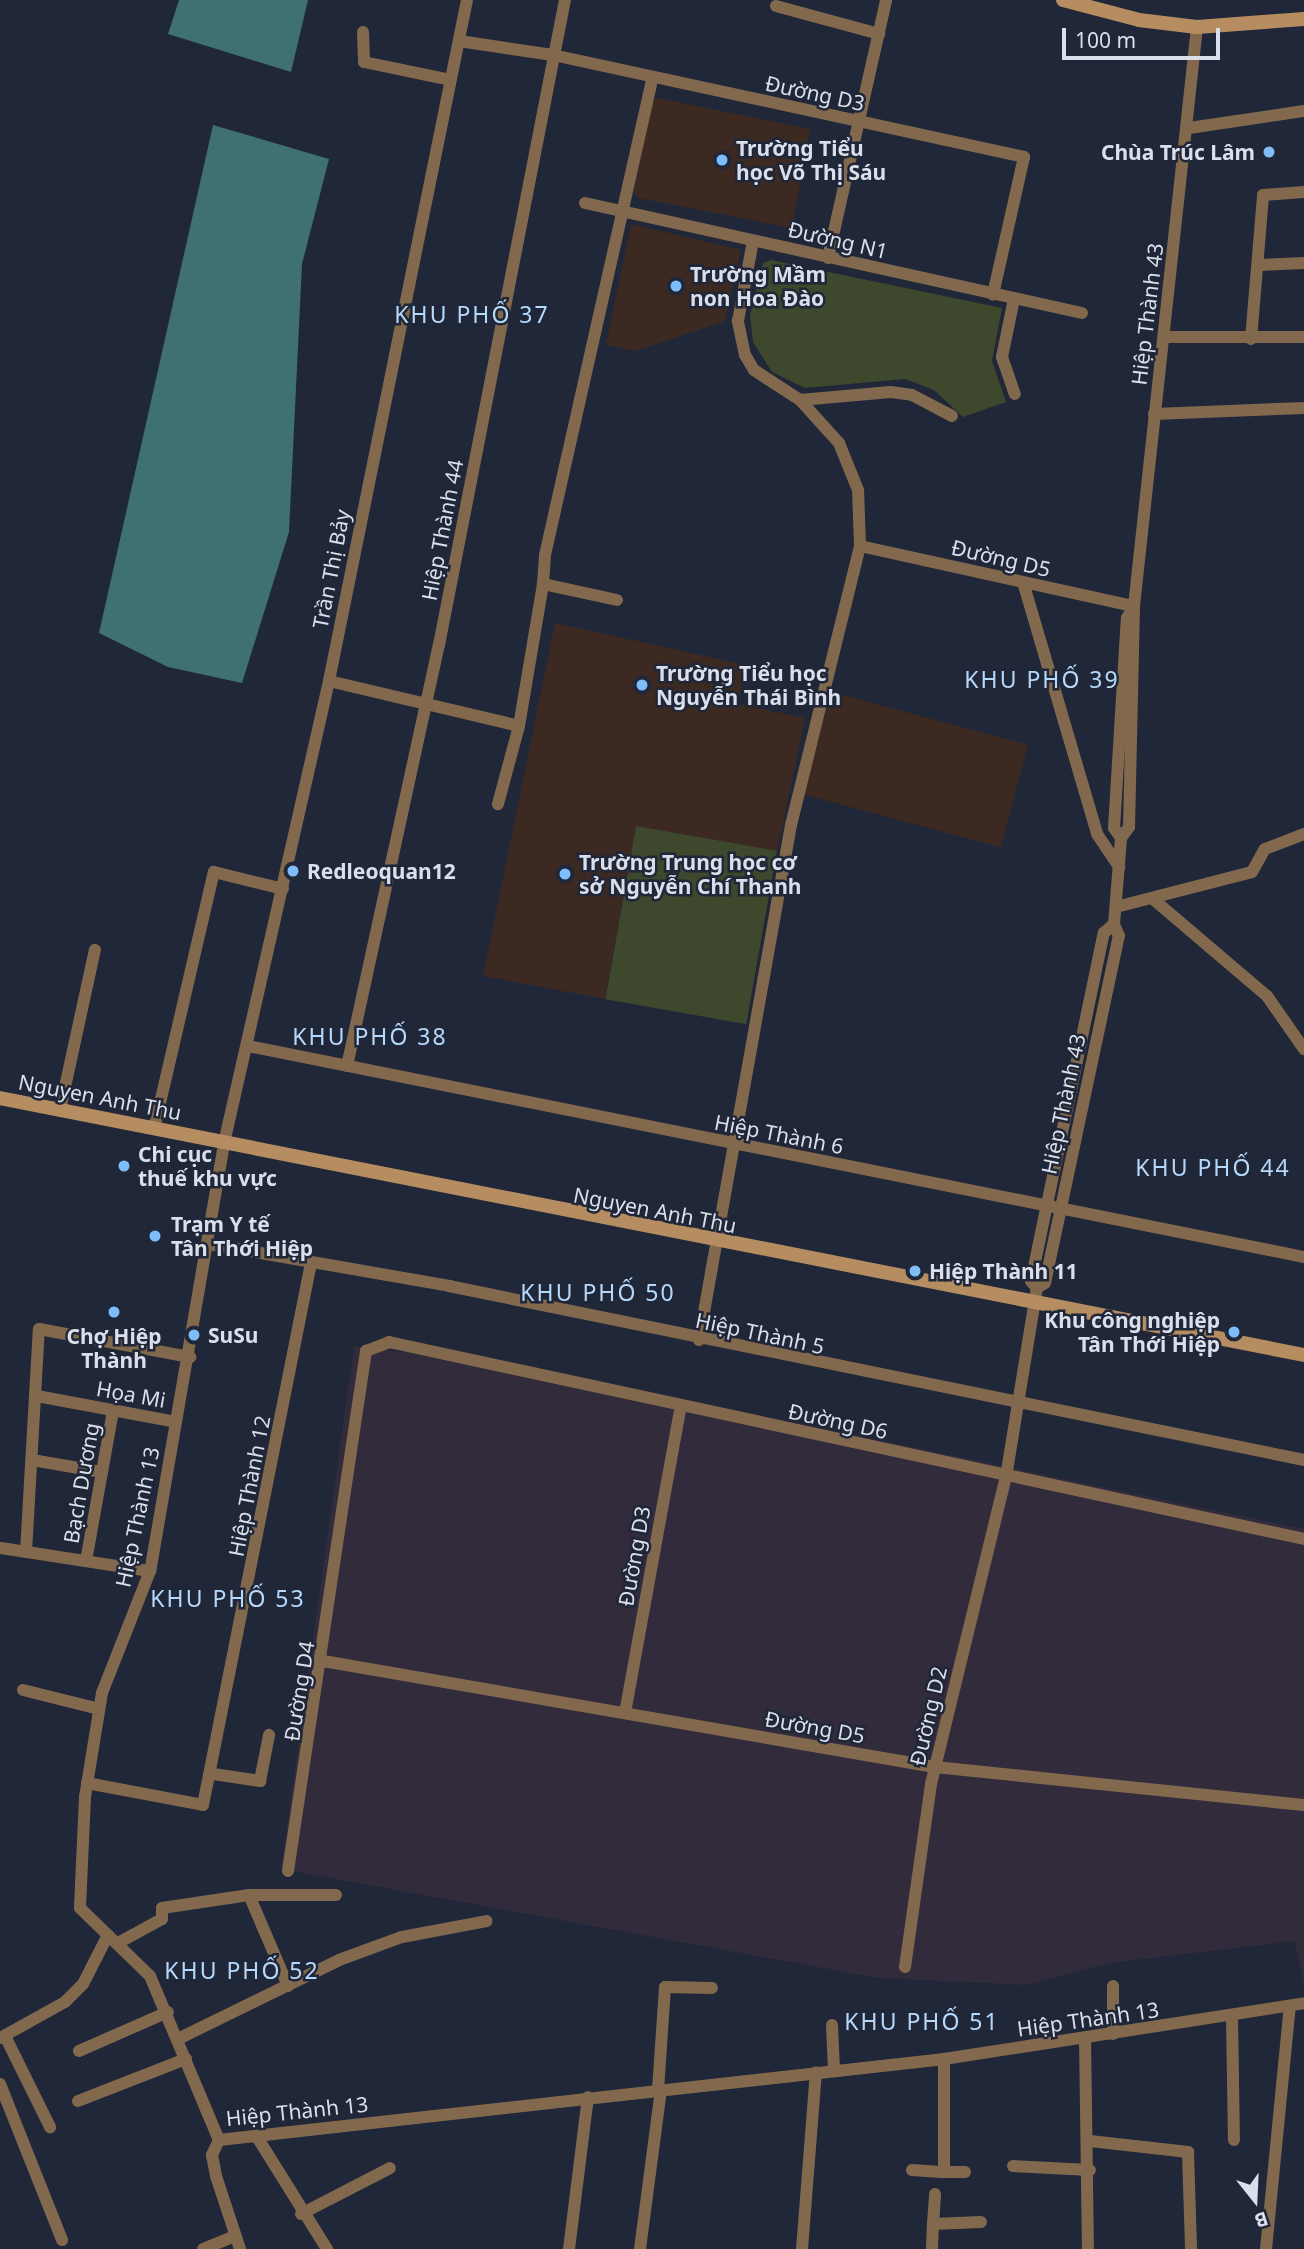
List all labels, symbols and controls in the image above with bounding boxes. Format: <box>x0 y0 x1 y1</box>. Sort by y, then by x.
scale bar <box>1066 14 1224 58</box>
text: 100 m <box>1075 26 1136 54</box>
street label: Đường D3 <box>763 70 867 116</box>
place label: Trường Tiểu học Võ Thị Sáu <box>736 135 886 185</box>
place label: Chùa Trúc Lâm <box>1101 139 1255 165</box>
marker: Chùa Trúc Lâm <box>1261 144 1277 160</box>
marker: Trường Tiểu học Võ Thị Sáu <box>714 152 730 168</box>
street label: Đường N1 <box>786 216 890 264</box>
street label: Hiệp Thành 43 <box>1126 241 1168 387</box>
place label: Trường Mầm non Hoa Đào <box>690 261 826 311</box>
marker: Trường Mầm non Hoa Đào <box>668 278 684 294</box>
district label: KHU PHỐ 37 <box>396 300 548 328</box>
street label: Hiệp Thành 44 <box>416 457 468 603</box>
street label: Trần Thị Bảy <box>307 507 355 631</box>
street label: Đường D5 <box>949 534 1053 582</box>
place label: Trường Tiểu học Nguyễn Thái Bình <box>656 660 841 710</box>
district label: KHU PHỐ 39 <box>966 665 1118 693</box>
marker: Trường Tiểu học Nguyễn Thái Bình <box>634 677 650 693</box>
place label: Trường Trung học cơ sở Nguyễn Chí Thanh <box>579 849 801 899</box>
place label: Redleoquan12 <box>307 858 456 884</box>
marker: Redleoquan12 <box>285 863 301 879</box>
marker: Trường Trung học cơ sở Nguyễn Chí Thanh <box>557 866 573 882</box>
district label: KHU PHỐ 38 <box>294 1022 446 1050</box>
street label: Hiệp Thành 43 <box>1036 1031 1090 1177</box>
street label: Nguyen Anh Thu <box>16 1069 184 1125</box>
street label: Hiệp Thành 6 <box>712 1109 846 1159</box>
place label: Chi cục thuế khu vực <box>138 1141 277 1191</box>
district label: KHU PHỐ 44 <box>1137 1153 1289 1181</box>
marker: Chi cục thuế khu vực <box>116 1158 132 1174</box>
street label: Nguyen Anh Thu <box>571 1182 739 1238</box>
place label: Trạm Y tế Tân Thới Hiệp <box>171 1211 313 1261</box>
marker: Trạm Y tế Tân Thới Hiệp <box>145 1226 165 1246</box>
place label: Hiệp Thành 11 <box>929 1258 1078 1284</box>
marker: Hiệp Thành 11 <box>907 1263 923 1279</box>
district label: KHU PHỐ 50 <box>522 1278 674 1306</box>
marker: Chợ Hiệp Thành <box>106 1304 122 1320</box>
street label: Hiệp Thành 5 <box>693 1307 827 1359</box>
place label: Khu công nghiệp Tân Thới Hiệp <box>1044 1307 1220 1357</box>
place label: SuSu <box>208 1322 258 1348</box>
place label: Chợ Hiệp Thành <box>66 1323 162 1373</box>
marker: Khu công nghiệp Tân Thới Hiệp <box>1226 1324 1242 1340</box>
marker: SuSu <box>186 1327 202 1343</box>
street label: Họa Mi <box>94 1376 168 1412</box>
street label: Đường D6 <box>786 1398 890 1444</box>
street label: Hiệp Thành 12 <box>223 1413 275 1559</box>
street label: Bạch Dương <box>58 1421 104 1545</box>
street label: Hiệp Thành 13 <box>110 1444 164 1590</box>
street label: Đường D3 <box>613 1504 655 1608</box>
district label: KHU PHỐ 53 <box>152 1584 304 1612</box>
street label: Đường D4 <box>279 1639 319 1743</box>
street label: Đường D2 <box>904 1664 952 1768</box>
street label: Đường D5 <box>763 1706 867 1748</box>
district label: KHU PHỐ 52 <box>166 1956 318 1984</box>
street label: Hiệp Thành 13 <box>1015 1997 1161 2041</box>
district label: KHU PHỐ 51 <box>846 2007 998 2035</box>
street label: Hiệp Thành 13 <box>225 2091 369 2131</box>
north arrow <box>1220 2165 1290 2235</box>
text: B <box>1251 2206 1272 2234</box>

